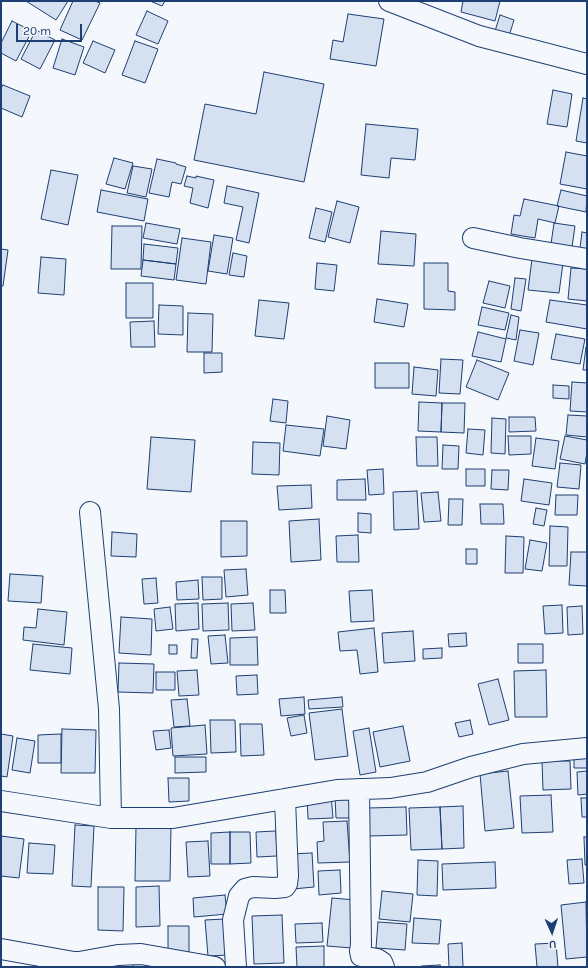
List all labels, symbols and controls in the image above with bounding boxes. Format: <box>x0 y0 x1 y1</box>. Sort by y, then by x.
scale bar <box>18 16 84 42</box>
text: 20 m <box>23 24 51 38</box>
north arrow <box>532 912 572 952</box>
text: U <box>549 938 557 951</box>

